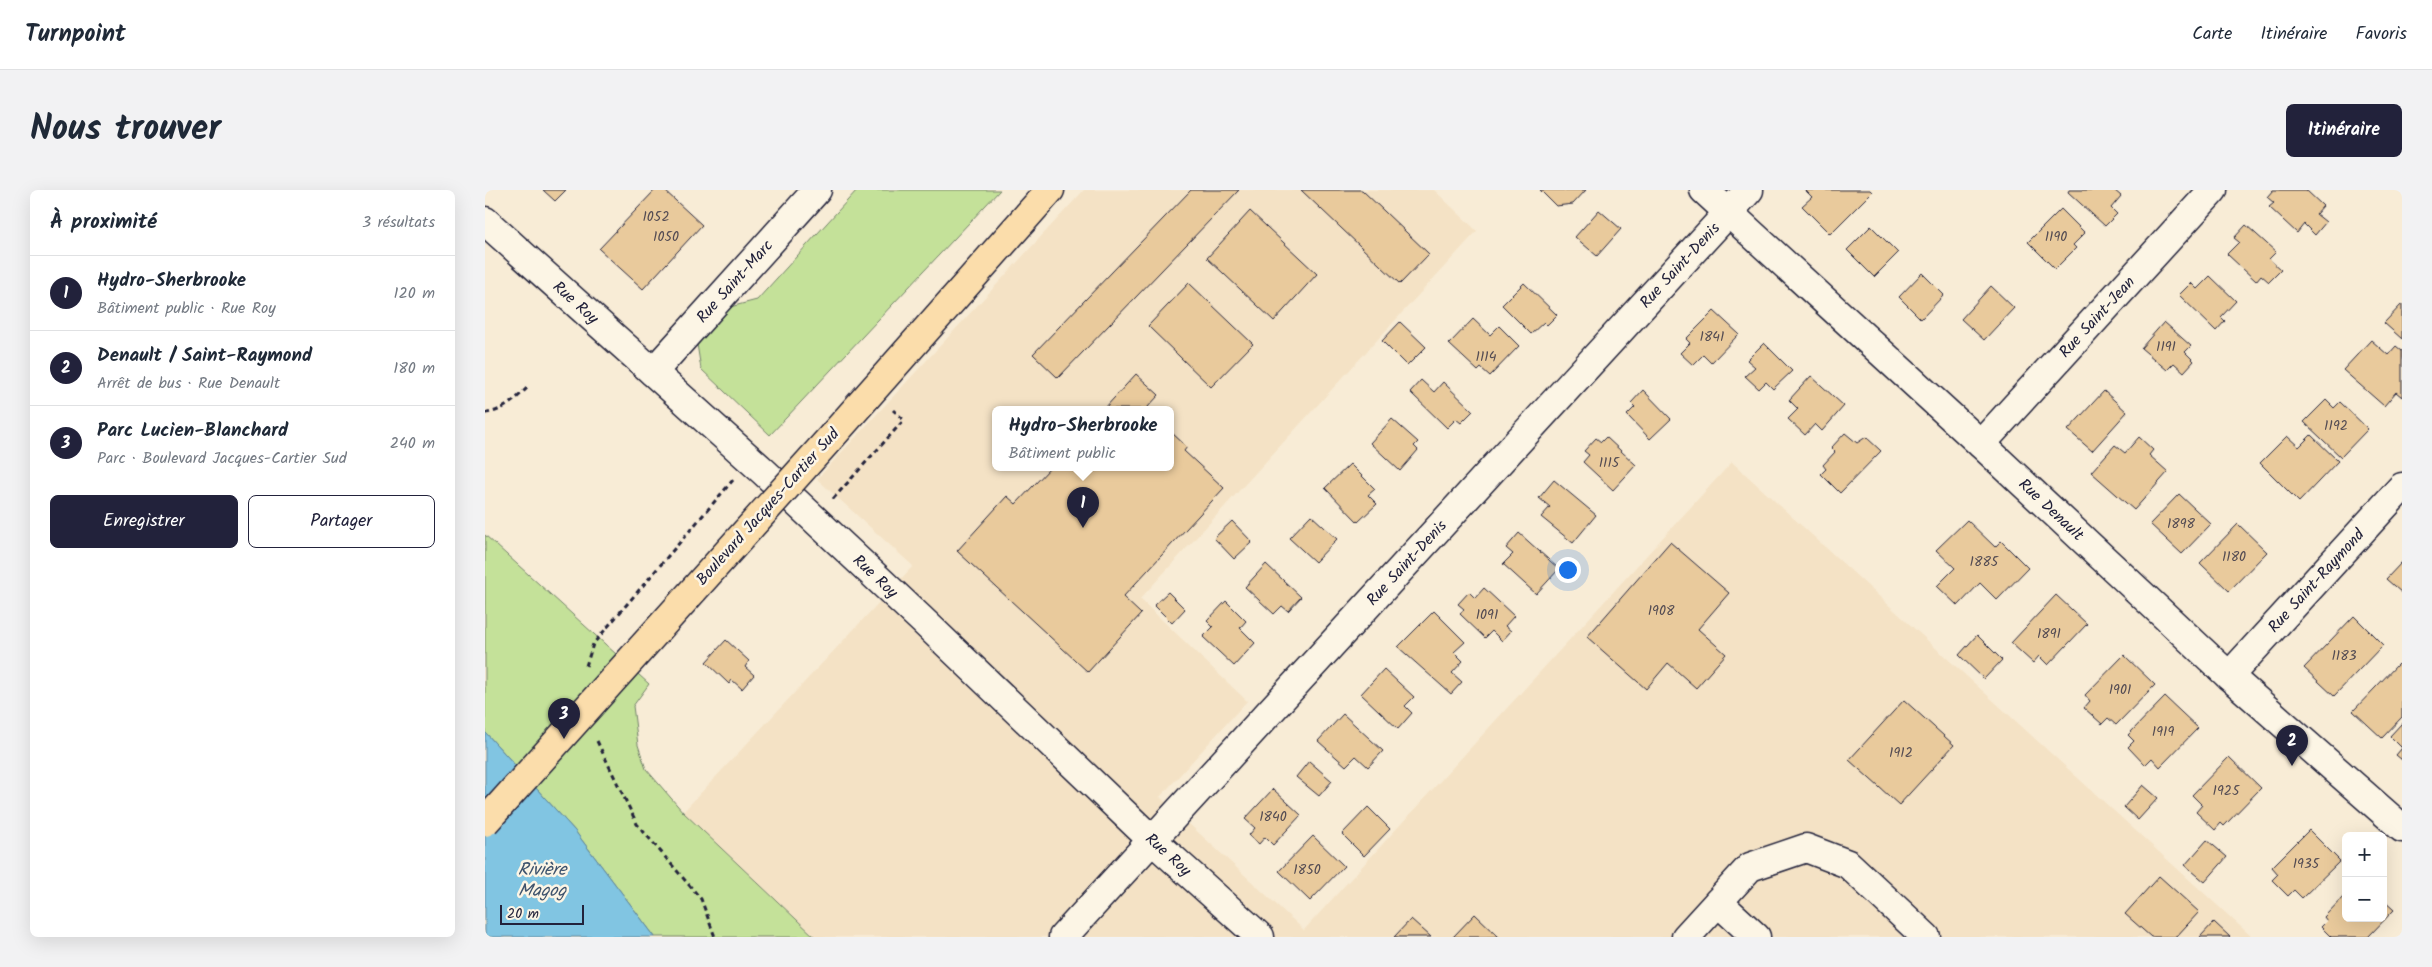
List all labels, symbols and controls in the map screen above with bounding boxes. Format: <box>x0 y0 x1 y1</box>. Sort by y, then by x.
text: Turnpoint <box>25 15 126 54</box>
text: Carte <box>2192 20 2232 49</box>
text: Itinéraire <box>2260 20 2327 49</box>
text: Favoris <box>2355 20 2407 49</box>
text: Nous trouver <box>30 102 221 158</box>
button: Itinéraire <box>2286 104 2402 157</box>
text: À proximité <box>50 206 157 239</box>
house number: 1052 <box>642 206 670 228</box>
text: 3 résultats <box>362 210 435 235</box>
street label: Rue Saint-Denis <box>1634 216 1726 314</box>
house number: 1050 <box>653 226 679 248</box>
house number: 1190 <box>2045 226 2067 248</box>
street label: Rue Saint-Marc <box>690 234 779 329</box>
text: Hydro-Sherbrooke <box>97 266 246 296</box>
street label: Rue Saint-Jean <box>2053 270 2141 364</box>
street label: Rue Roy <box>547 275 605 331</box>
text: 1 <box>64 281 68 306</box>
text: 120 m <box>394 281 435 306</box>
text: Bâtiment public · Rue Roy <box>97 296 276 321</box>
house number: 1841 <box>1700 326 1724 348</box>
house number: 1191 <box>2156 336 2176 358</box>
text: Denault / Saint-Raymond <box>97 341 312 371</box>
house number: 1114 <box>1476 346 1497 368</box>
text: 2 <box>61 356 71 381</box>
text: 180 m <box>393 356 435 381</box>
text: Arrêt de bus · Rue Denault <box>97 371 280 396</box>
popup <box>992 406 1174 471</box>
text: Hydro-Sherbrooke <box>1008 411 1158 441</box>
house number: 1192 <box>2324 415 2348 437</box>
text: Parc Lucien-Blanchard <box>97 416 288 446</box>
street label: Boulevard Jacques-Cartier Sud <box>690 422 846 591</box>
text: 3 <box>62 431 70 456</box>
text: 240 m <box>390 431 435 456</box>
text: Bâtiment public <box>1008 441 1116 466</box>
text: Parc · Boulevard Jacques-Cartier Sud <box>97 446 347 471</box>
house number: 1115 <box>1599 452 1621 474</box>
street label: Rue Denault <box>2013 473 2090 547</box>
pin: 1 <box>1067 487 1099 528</box>
button: Enregistrer <box>50 495 238 548</box>
button: Partager <box>248 495 435 548</box>
house number: 1898 <box>2167 513 2196 535</box>
street label: Rue Saint-Denis <box>1360 514 1453 612</box>
street label: Rue Saint-Raymond <box>2262 522 2371 639</box>
house number: 1180 <box>2222 546 2246 568</box>
street label: Rue Roy <box>847 549 904 605</box>
house number: 1885 <box>1970 551 2000 573</box>
your location <box>1555 557 1581 583</box>
house number: 1908 <box>1648 600 1675 622</box>
house number: 1091 <box>1476 604 1498 626</box>
house number: 1891 <box>2037 623 2061 645</box>
house number: 1183 <box>2331 645 2357 667</box>
house number: 1901 <box>2109 679 2131 701</box>
pin: 3 <box>548 698 580 739</box>
house number: 1919 <box>2152 721 2174 743</box>
pin: 2 <box>2276 725 2308 766</box>
house number: 1912 <box>1889 742 1913 764</box>
house number: 1925 <box>2213 780 2241 802</box>
house number: 1840 <box>1259 806 1287 828</box>
street label: Rue Roy <box>1139 827 1197 883</box>
map controls <box>2342 832 2387 922</box>
button: + <box>2342 832 2387 877</box>
house number: 1935 <box>2293 853 2321 875</box>
water label: Rivière Magog <box>518 856 568 906</box>
house number: 1850 <box>1293 859 1321 881</box>
button: − <box>2342 877 2387 922</box>
scale bar <box>500 902 584 925</box>
text: 20 m <box>507 903 539 925</box>

